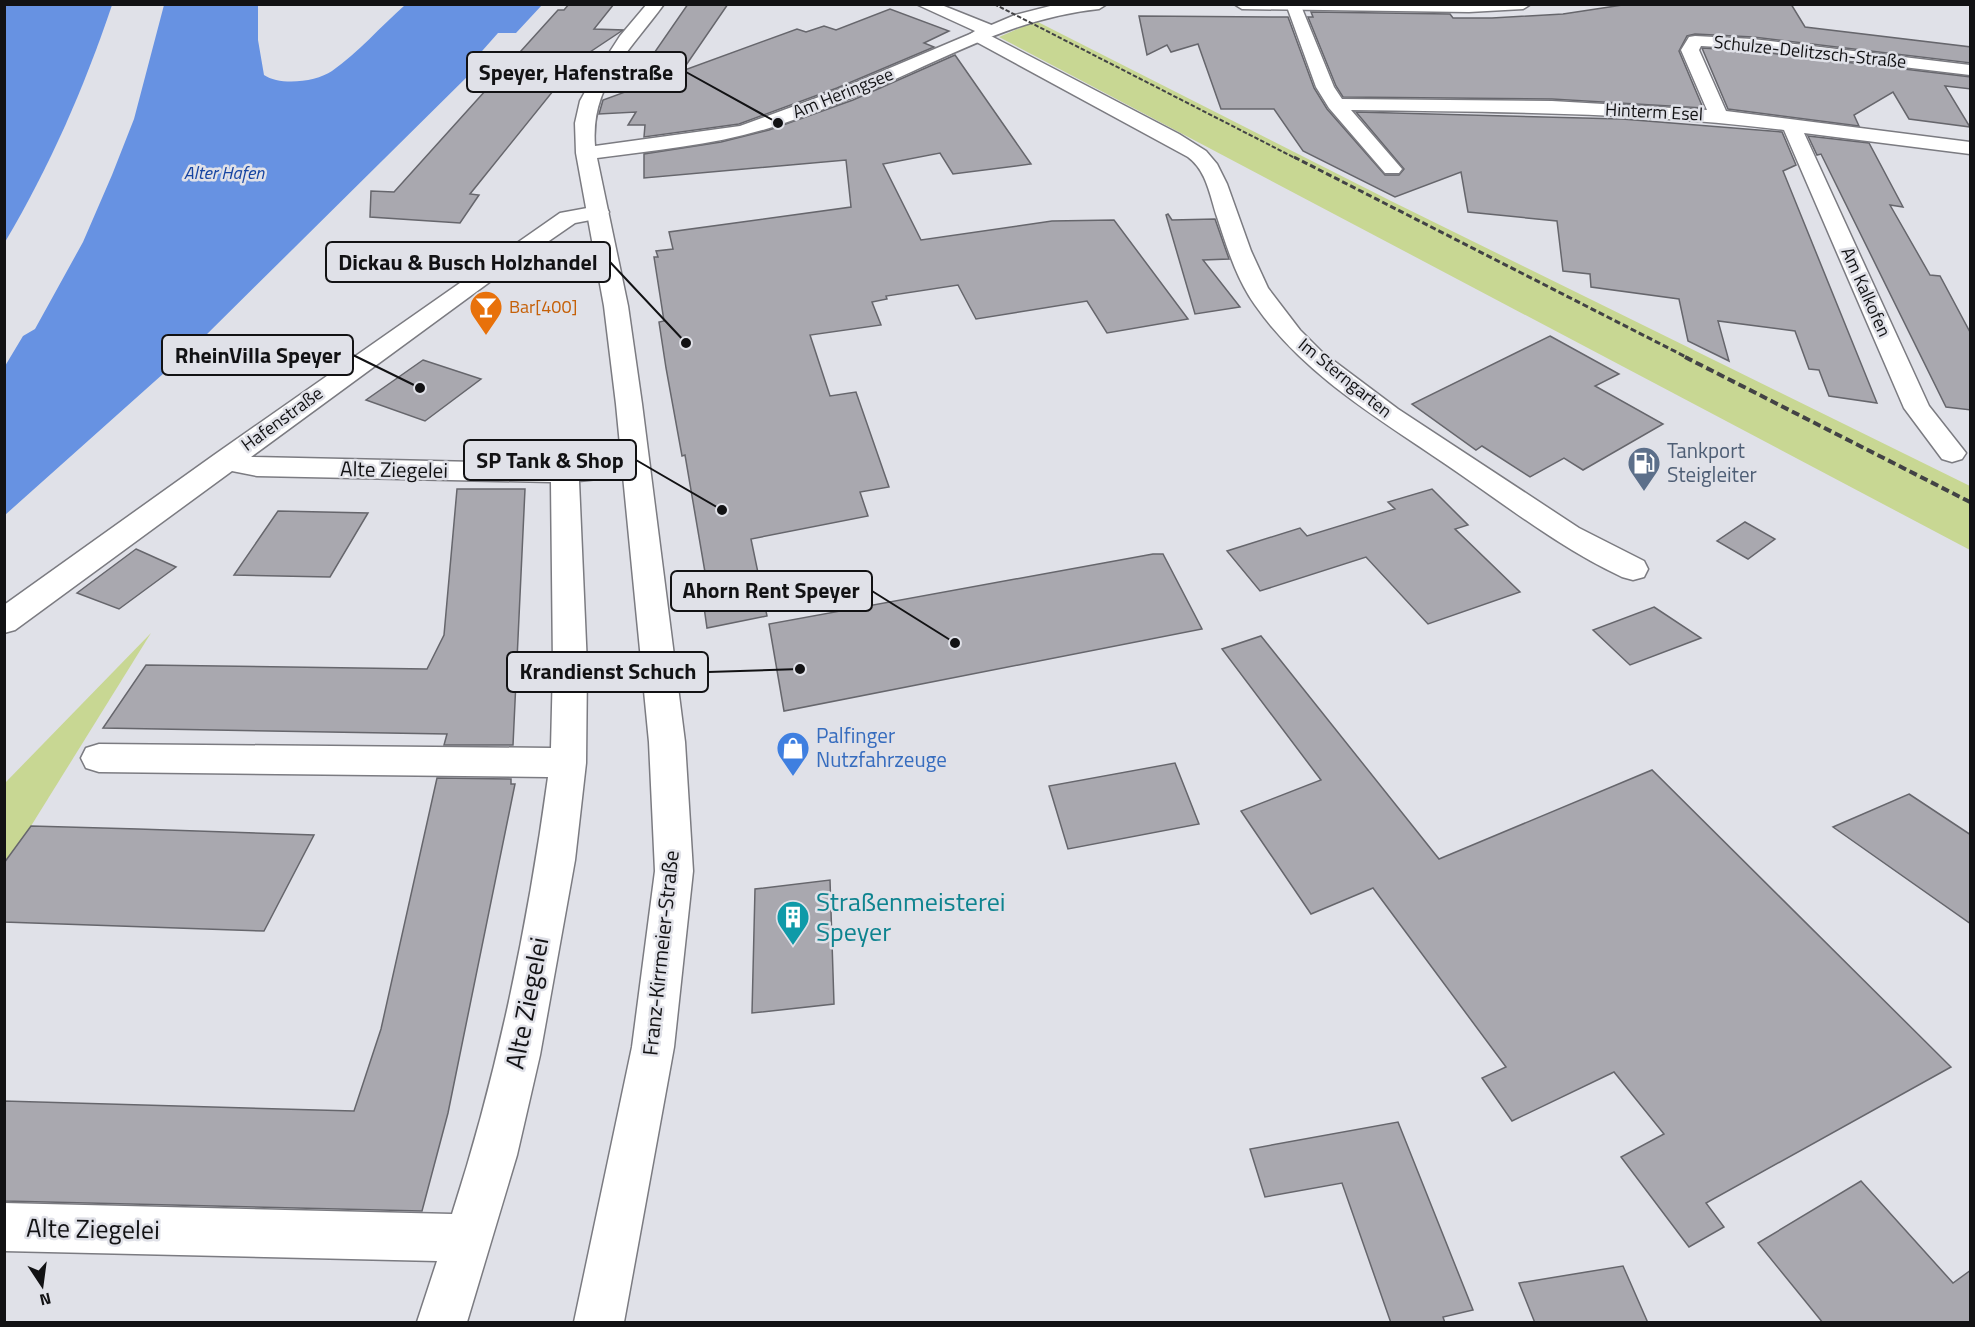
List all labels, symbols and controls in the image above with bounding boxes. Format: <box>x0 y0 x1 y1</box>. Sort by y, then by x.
street label: Schulze-Delitzsch-Straße <box>1713 28 1908 75</box>
callout: Speyer, Hafenstraße <box>467 52 686 92</box>
text: Speyer, Hafenstraße <box>479 55 673 89</box>
street label: Am Heringsee <box>788 60 897 125</box>
street label: Hinterm Esel <box>1604 95 1704 128</box>
water label: Alter Hafen <box>184 159 265 186</box>
callout: Dickau & Busch Holzhandel <box>326 242 610 282</box>
street label: Am Kalkofen <box>1835 243 1898 341</box>
text: Dickau & Busch Holzhandel <box>338 245 598 279</box>
bar icon: Bar[400] <box>468 289 504 336</box>
place label: Bar[400] <box>509 293 577 320</box>
street label: Im Sterngarten <box>1293 331 1398 424</box>
callout: RheinVilla Speyer <box>162 335 353 375</box>
text: RheinVilla Speyer <box>175 338 341 372</box>
street label: Hafenstraße <box>235 380 328 457</box>
place label: Tankport Steigleiter <box>1667 434 1757 490</box>
callout: SP Tank & Shop <box>464 440 636 480</box>
text: SP Tank & Shop <box>476 443 624 477</box>
fuel station icon: Tankport Steigleiter <box>1626 445 1662 492</box>
street label: Alte Ziegelei <box>340 452 448 486</box>
callout: Ahorn Rent Speyer <box>671 571 872 611</box>
text: Ahorn Rent Speyer <box>682 573 860 607</box>
callout: Krandienst Schuch <box>507 652 708 692</box>
text: Krandienst Schuch <box>520 654 696 688</box>
place label: Palfinger Nutzfahrzeuge <box>816 719 947 775</box>
shop icon: Palfinger Nutzfahrzeuge <box>775 730 811 777</box>
street label: Franz-Kirrmeier-Straße <box>633 849 687 1057</box>
place label: Straßenmeisterei Speyer <box>816 882 1006 951</box>
building icon: Straßenmeisterei Speyer <box>775 899 811 946</box>
street label: Alte Ziegelei <box>495 934 558 1072</box>
street label: Alte Ziegelei <box>26 1208 160 1249</box>
north arrow <box>12 1255 72 1315</box>
text: N <box>37 1287 53 1313</box>

